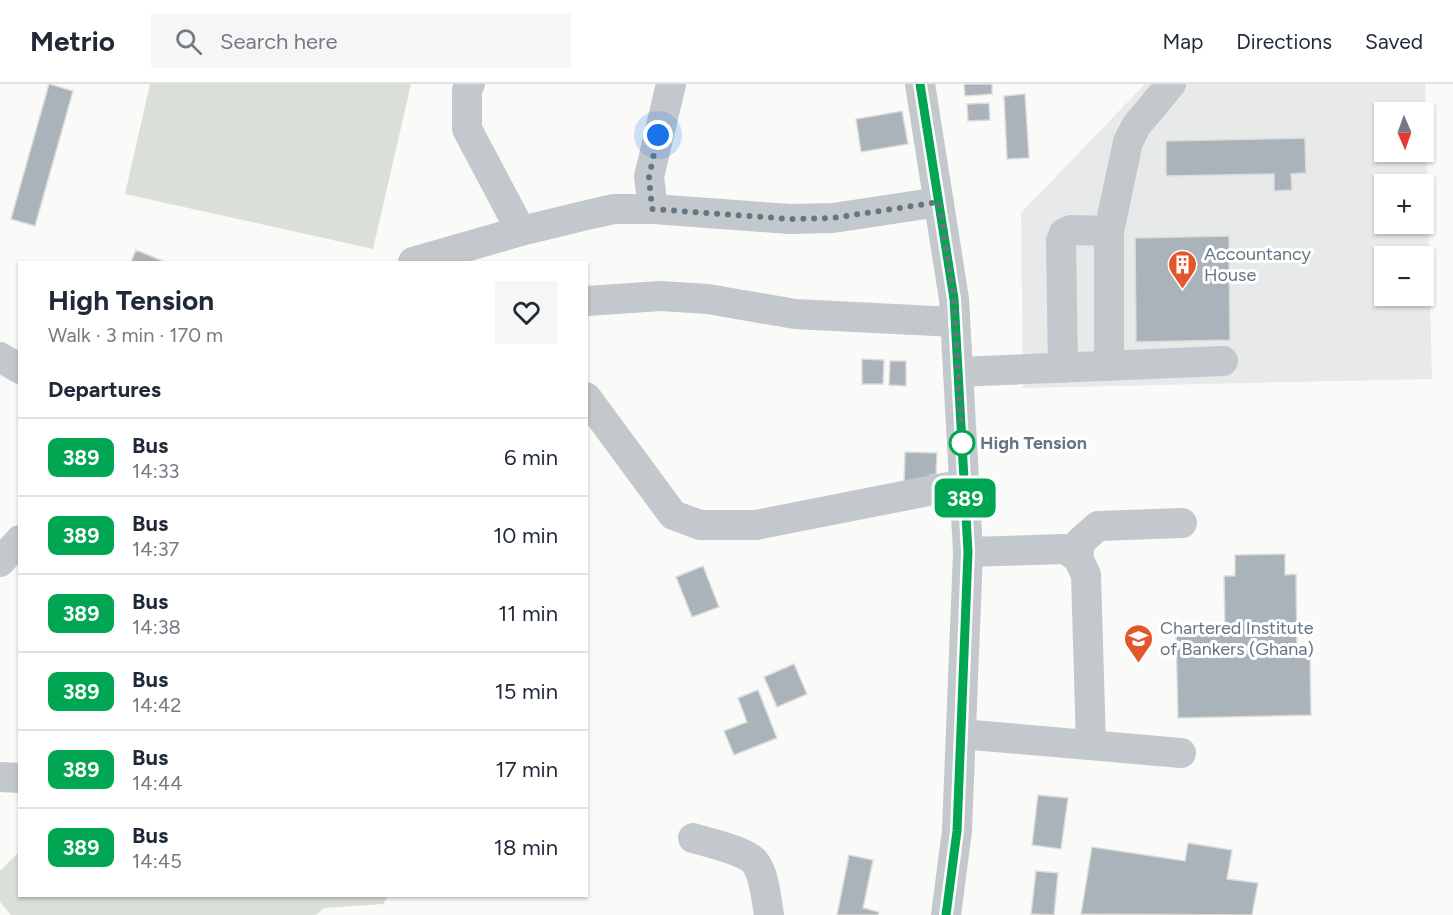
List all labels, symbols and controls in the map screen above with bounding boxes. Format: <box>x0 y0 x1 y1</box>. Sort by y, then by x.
search box <box>151 14 571 68</box>
text: Metrio <box>30 24 115 58</box>
icon: search <box>172 25 205 58</box>
text: Search here <box>220 28 338 55</box>
text: Map <box>1162 29 1203 54</box>
text: Directions <box>1236 29 1332 54</box>
text: Saved <box>1365 29 1423 54</box>
north arrow <box>1374 102 1434 162</box>
map controls <box>1374 102 1434 306</box>
your location <box>643 120 673 150</box>
button: + <box>1374 174 1434 234</box>
place label: Accountancy House <box>1204 243 1312 286</box>
button: − <box>1374 246 1434 306</box>
building icon: Accountancy House <box>1167 248 1199 290</box>
button: heart <box>495 281 558 344</box>
text: High Tension <box>48 283 214 317</box>
text: Walk · 3 min · 170 m <box>48 323 223 347</box>
text: Departures <box>48 376 161 403</box>
marker: High Tension <box>949 430 975 456</box>
text: Bus <box>132 432 168 459</box>
place label: High Tension <box>980 432 1087 454</box>
text: 6 min <box>504 444 558 471</box>
text: 389 <box>63 445 99 470</box>
text: 14:33 <box>132 459 180 483</box>
line badge: 389 <box>930 478 1000 518</box>
text: 389 <box>947 486 983 511</box>
text: Bus <box>132 510 168 537</box>
text: 10 min <box>493 522 558 549</box>
text: 389 <box>63 523 99 548</box>
text: 14:37 <box>132 537 179 561</box>
text: Bus <box>132 588 168 615</box>
text: 11 min <box>498 600 558 627</box>
text: 389 <box>63 601 99 626</box>
text: 14:38 <box>132 615 181 639</box>
place label: Chartered Institute of Bankers (Ghana) <box>1160 617 1314 660</box>
school or university icon: Chartered Institute of Bankers (Ghana) <box>1123 622 1155 664</box>
text: Bus <box>132 666 168 693</box>
text: 15 min <box>495 678 558 705</box>
text: 389 <box>63 679 99 704</box>
text: 14:42 <box>132 693 181 717</box>
text: Bus <box>132 744 168 771</box>
text: 17 min <box>496 756 558 783</box>
text: 389 <box>63 757 99 782</box>
text: 14:44 <box>132 771 183 795</box>
text: Bus <box>132 822 168 849</box>
text: 18 min <box>494 834 558 861</box>
text: 389 <box>63 835 99 860</box>
text: 14:45 <box>132 849 182 873</box>

